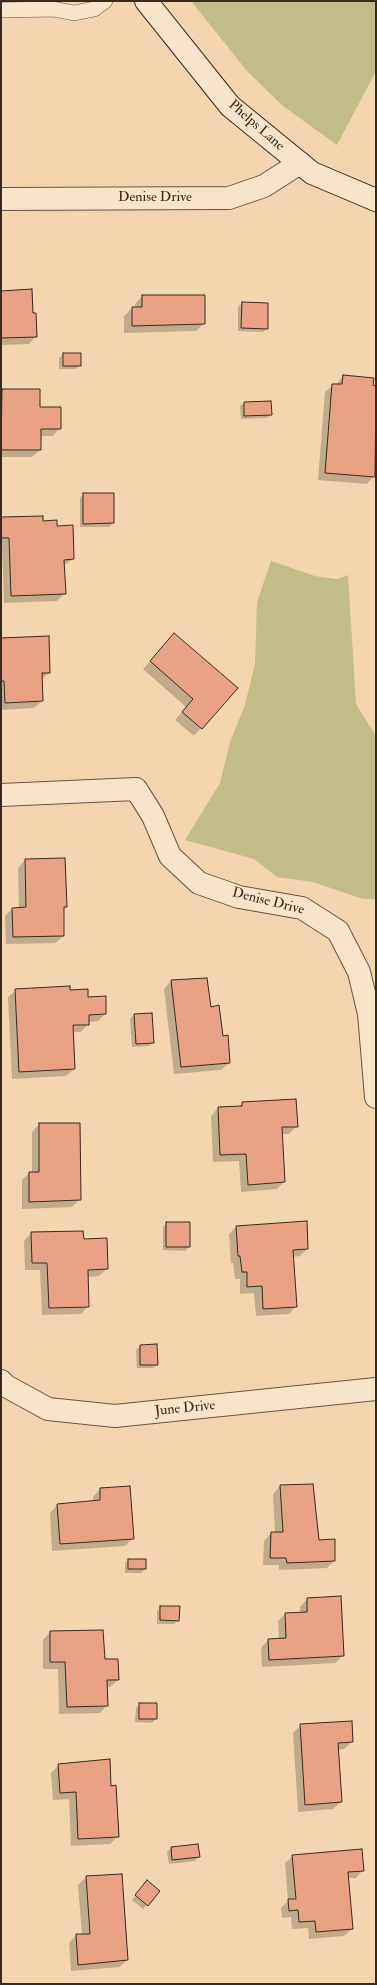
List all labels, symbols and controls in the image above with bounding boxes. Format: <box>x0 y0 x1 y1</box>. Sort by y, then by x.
street label: Phelps Lane <box>225 97 287 155</box>
street label: Denise Drive <box>118 190 192 206</box>
street label: Denise Drive <box>230 885 306 919</box>
street label: June Drive <box>154 1397 216 1421</box>

